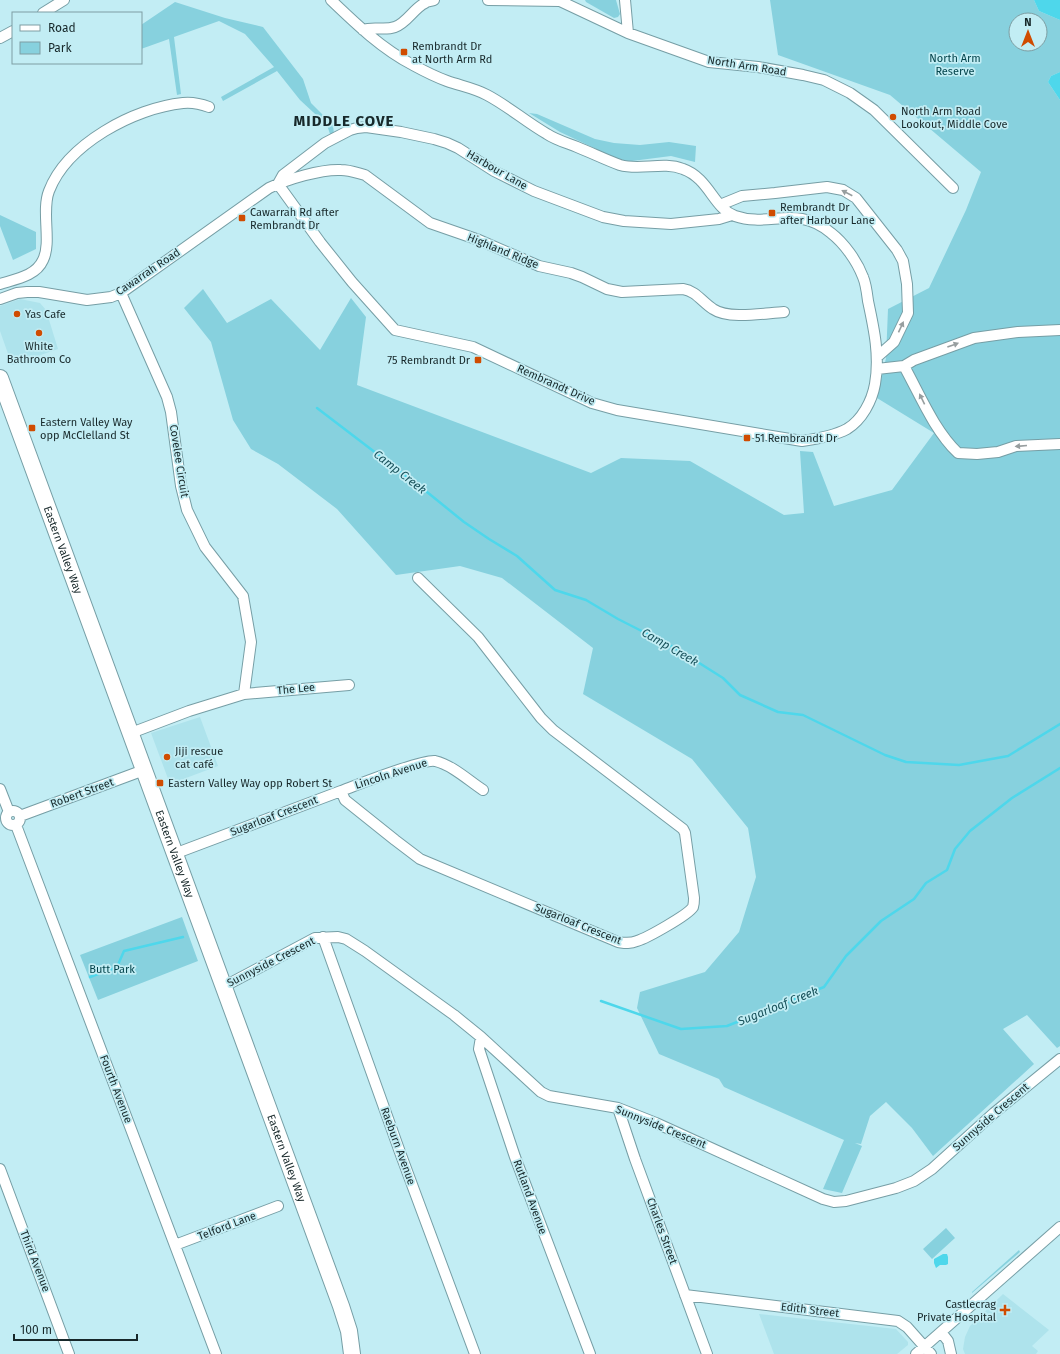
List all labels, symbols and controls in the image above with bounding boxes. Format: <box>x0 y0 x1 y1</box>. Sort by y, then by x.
legend <box>12 12 142 64</box>
north arrow <box>1008 12 1048 52</box>
text: N <box>1024 16 1032 29</box>
text: Road <box>48 21 76 35</box>
place label: Rembrandt Dr at North Arm Rd <box>412 40 492 66</box>
text: Park <box>48 41 72 55</box>
marker: Rembrandt Dr at North Arm Rd <box>399 47 409 57</box>
park label: North Arm Reserve <box>929 52 981 78</box>
street label: North Arm Road <box>707 53 787 79</box>
place label: North Arm Road Lookout, Middle Cove <box>901 105 1008 131</box>
district label: MIDDLE COVE <box>294 112 394 130</box>
marker: North Arm Road Lookout, Middle Cove <box>888 112 898 122</box>
street label: Harbour Lane <box>464 147 530 193</box>
one-way arrow <box>841 190 852 196</box>
place label: Rembrandt Dr after Harbour Lane <box>780 201 875 227</box>
place label: Cawarrah Rd after Rembrandt Dr <box>250 206 340 232</box>
marker: Rembrandt Dr after Harbour Lane <box>767 208 777 218</box>
marker: Cawarrah Rd after Rembrandt Dr <box>237 213 247 223</box>
street label: Highland Ridge <box>465 231 541 271</box>
street label: Cawarrah Road <box>113 246 183 298</box>
place label: Yas Cafe <box>25 308 66 321</box>
marker: Yas Cafe <box>12 309 22 319</box>
one-way arrow <box>898 322 904 333</box>
marker: White Bathroom Co <box>34 328 44 338</box>
place label: White Bathroom Co <box>7 340 71 366</box>
one-way arrow <box>947 342 959 348</box>
place label: 75 Rembrandt Dr <box>387 354 471 367</box>
marker: 75 Rembrandt Dr <box>473 355 483 365</box>
street label: Rembrandt Drive <box>515 362 597 408</box>
one-way arrow <box>919 393 925 405</box>
place label: Eastern Valley Way opp McClelland St <box>40 416 133 442</box>
marker: Eastern Valley Way opp McClelland St <box>27 423 37 433</box>
street label: Covelee Circuit <box>167 424 191 498</box>
place label: 51 Rembrandt Dr <box>755 432 838 445</box>
marker: 51 Rembrandt Dr <box>742 433 752 443</box>
one-way arrow <box>1015 443 1027 450</box>
water label: Camp Creek <box>371 447 430 497</box>
street label: Eastern Valley Way <box>41 504 85 596</box>
water label: Camp Creek <box>639 625 701 669</box>
street label: The Lee <box>276 681 316 697</box>
place label: Jiji rescue cat café <box>175 745 223 771</box>
marker: Jiji rescue cat café <box>162 752 172 762</box>
street label: Lincoln Avenue <box>353 756 429 792</box>
street label: Robert Street <box>49 776 115 810</box>
place label: Eastern Valley Way opp Robert St <box>168 777 332 790</box>
marker: Eastern Valley Way opp Robert St <box>155 778 165 788</box>
street label: Sugarloaf Crescent <box>228 793 320 839</box>
street label: Eastern Valley Way <box>153 808 197 900</box>
street label: Sugarloaf Crescent <box>533 901 623 947</box>
street label: Sunnyside Crescent <box>225 934 317 990</box>
park label: Butt Park <box>89 963 135 976</box>
water label: Sugarloaf Creek <box>735 983 821 1029</box>
street label: Fourth Avenue <box>97 1053 135 1125</box>
street label: Sunnyside Crescent <box>950 1080 1032 1154</box>
street label: Sunnyside Crescent <box>614 1103 708 1151</box>
street label: Raeburn Avenue <box>378 1105 418 1187</box>
street label: Eastern Valley Way <box>265 1112 309 1204</box>
street label: Rutland Avenue <box>510 1158 550 1236</box>
street label: Charles Street <box>644 1196 680 1266</box>
street label: Telford Lane <box>196 1209 258 1243</box>
street label: Third Avenue <box>17 1228 53 1294</box>
place label: Castlecrag Private Hospital <box>917 1298 996 1324</box>
street label: Edith Street <box>780 1300 840 1320</box>
marker: Castlecrag Private Hospital <box>999 1304 1011 1316</box>
scale bar <box>14 1316 137 1342</box>
text: 100 m <box>20 1323 52 1337</box>

